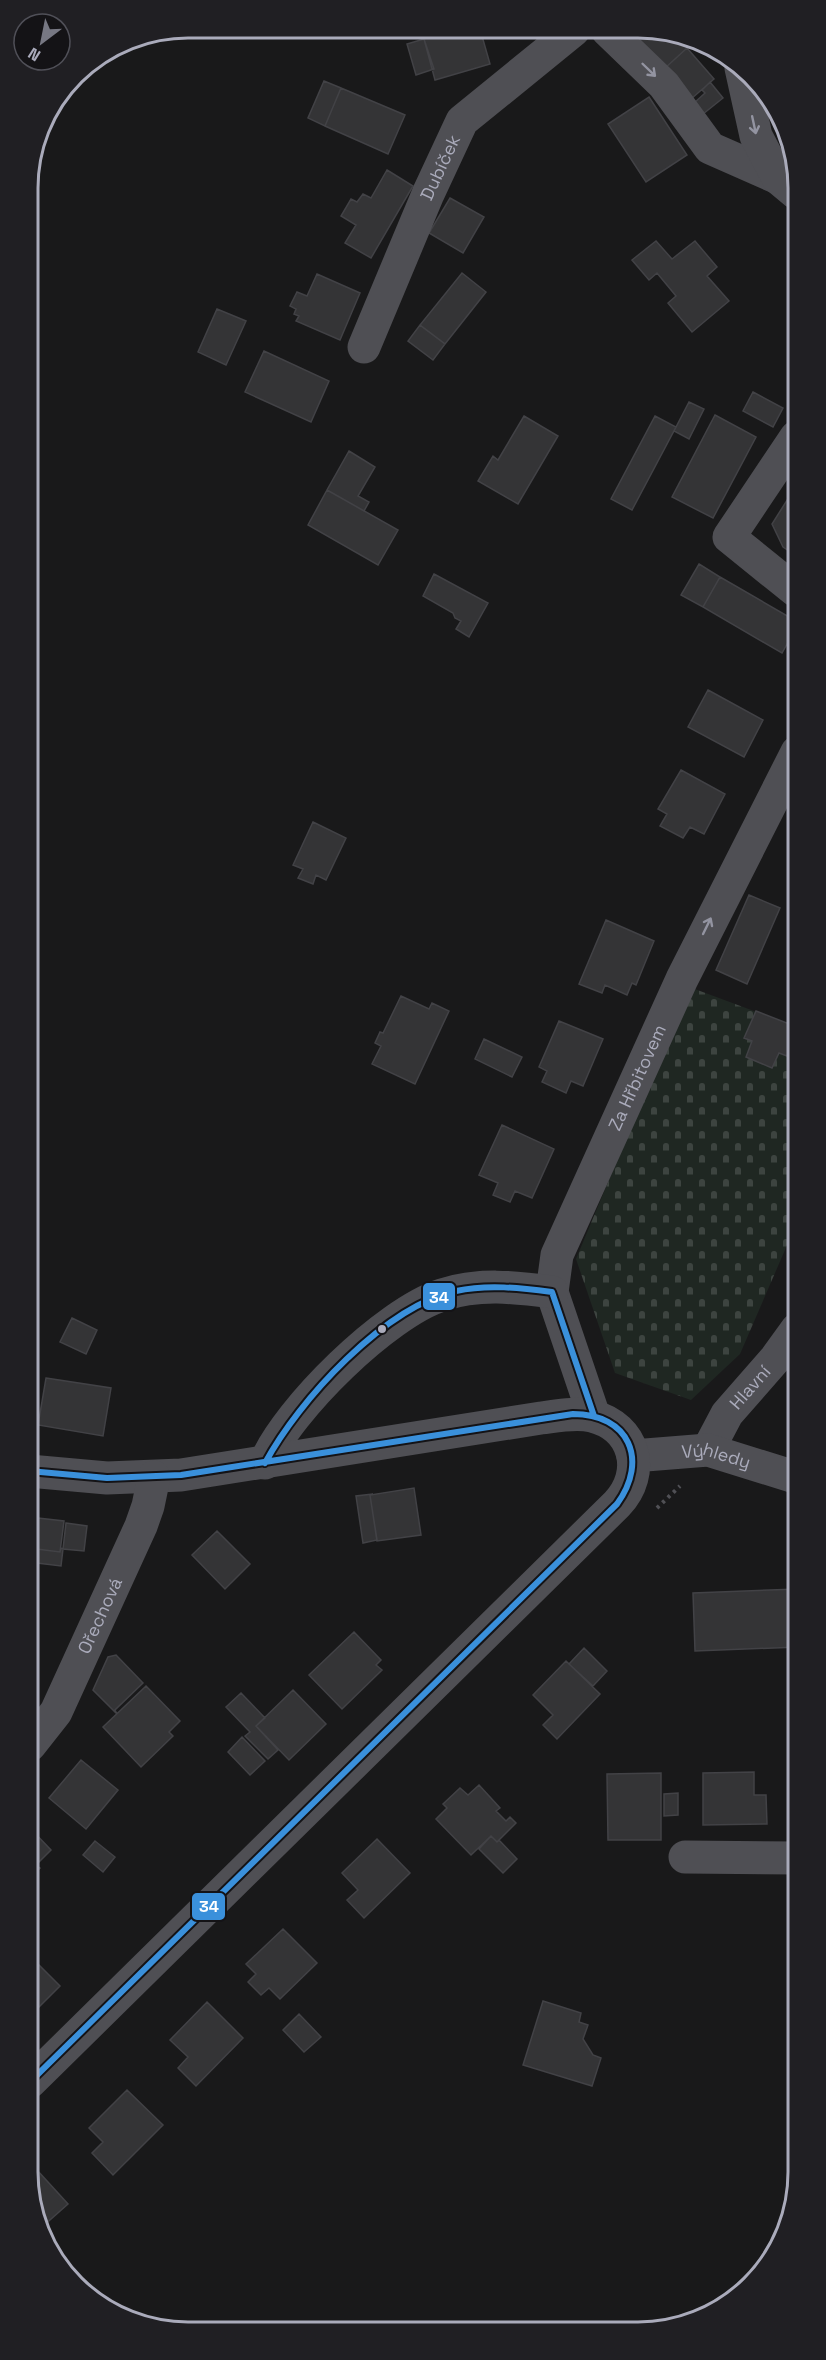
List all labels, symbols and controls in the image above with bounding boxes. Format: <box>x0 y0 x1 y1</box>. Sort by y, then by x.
north arrow <box>12 12 72 72</box>
text: N <box>24 43 44 66</box>
one-way arrow <box>641 63 656 77</box>
one-way arrow <box>749 115 760 135</box>
street label: Dubíček <box>415 130 465 204</box>
one-way arrow <box>702 918 714 936</box>
street label: Za Hřbitovem <box>603 1021 671 1134</box>
line badge: 34 <box>422 1282 456 1311</box>
text: 34 <box>429 1287 449 1308</box>
unlabelled marker <box>376 1323 388 1335</box>
street label: Hlavní <box>724 1360 776 1414</box>
street label: Výhledy <box>681 1437 754 1474</box>
street label: Ořechová <box>72 1574 127 1657</box>
line badge: 34 <box>191 1892 226 1921</box>
text: 34 <box>199 1896 219 1917</box>

